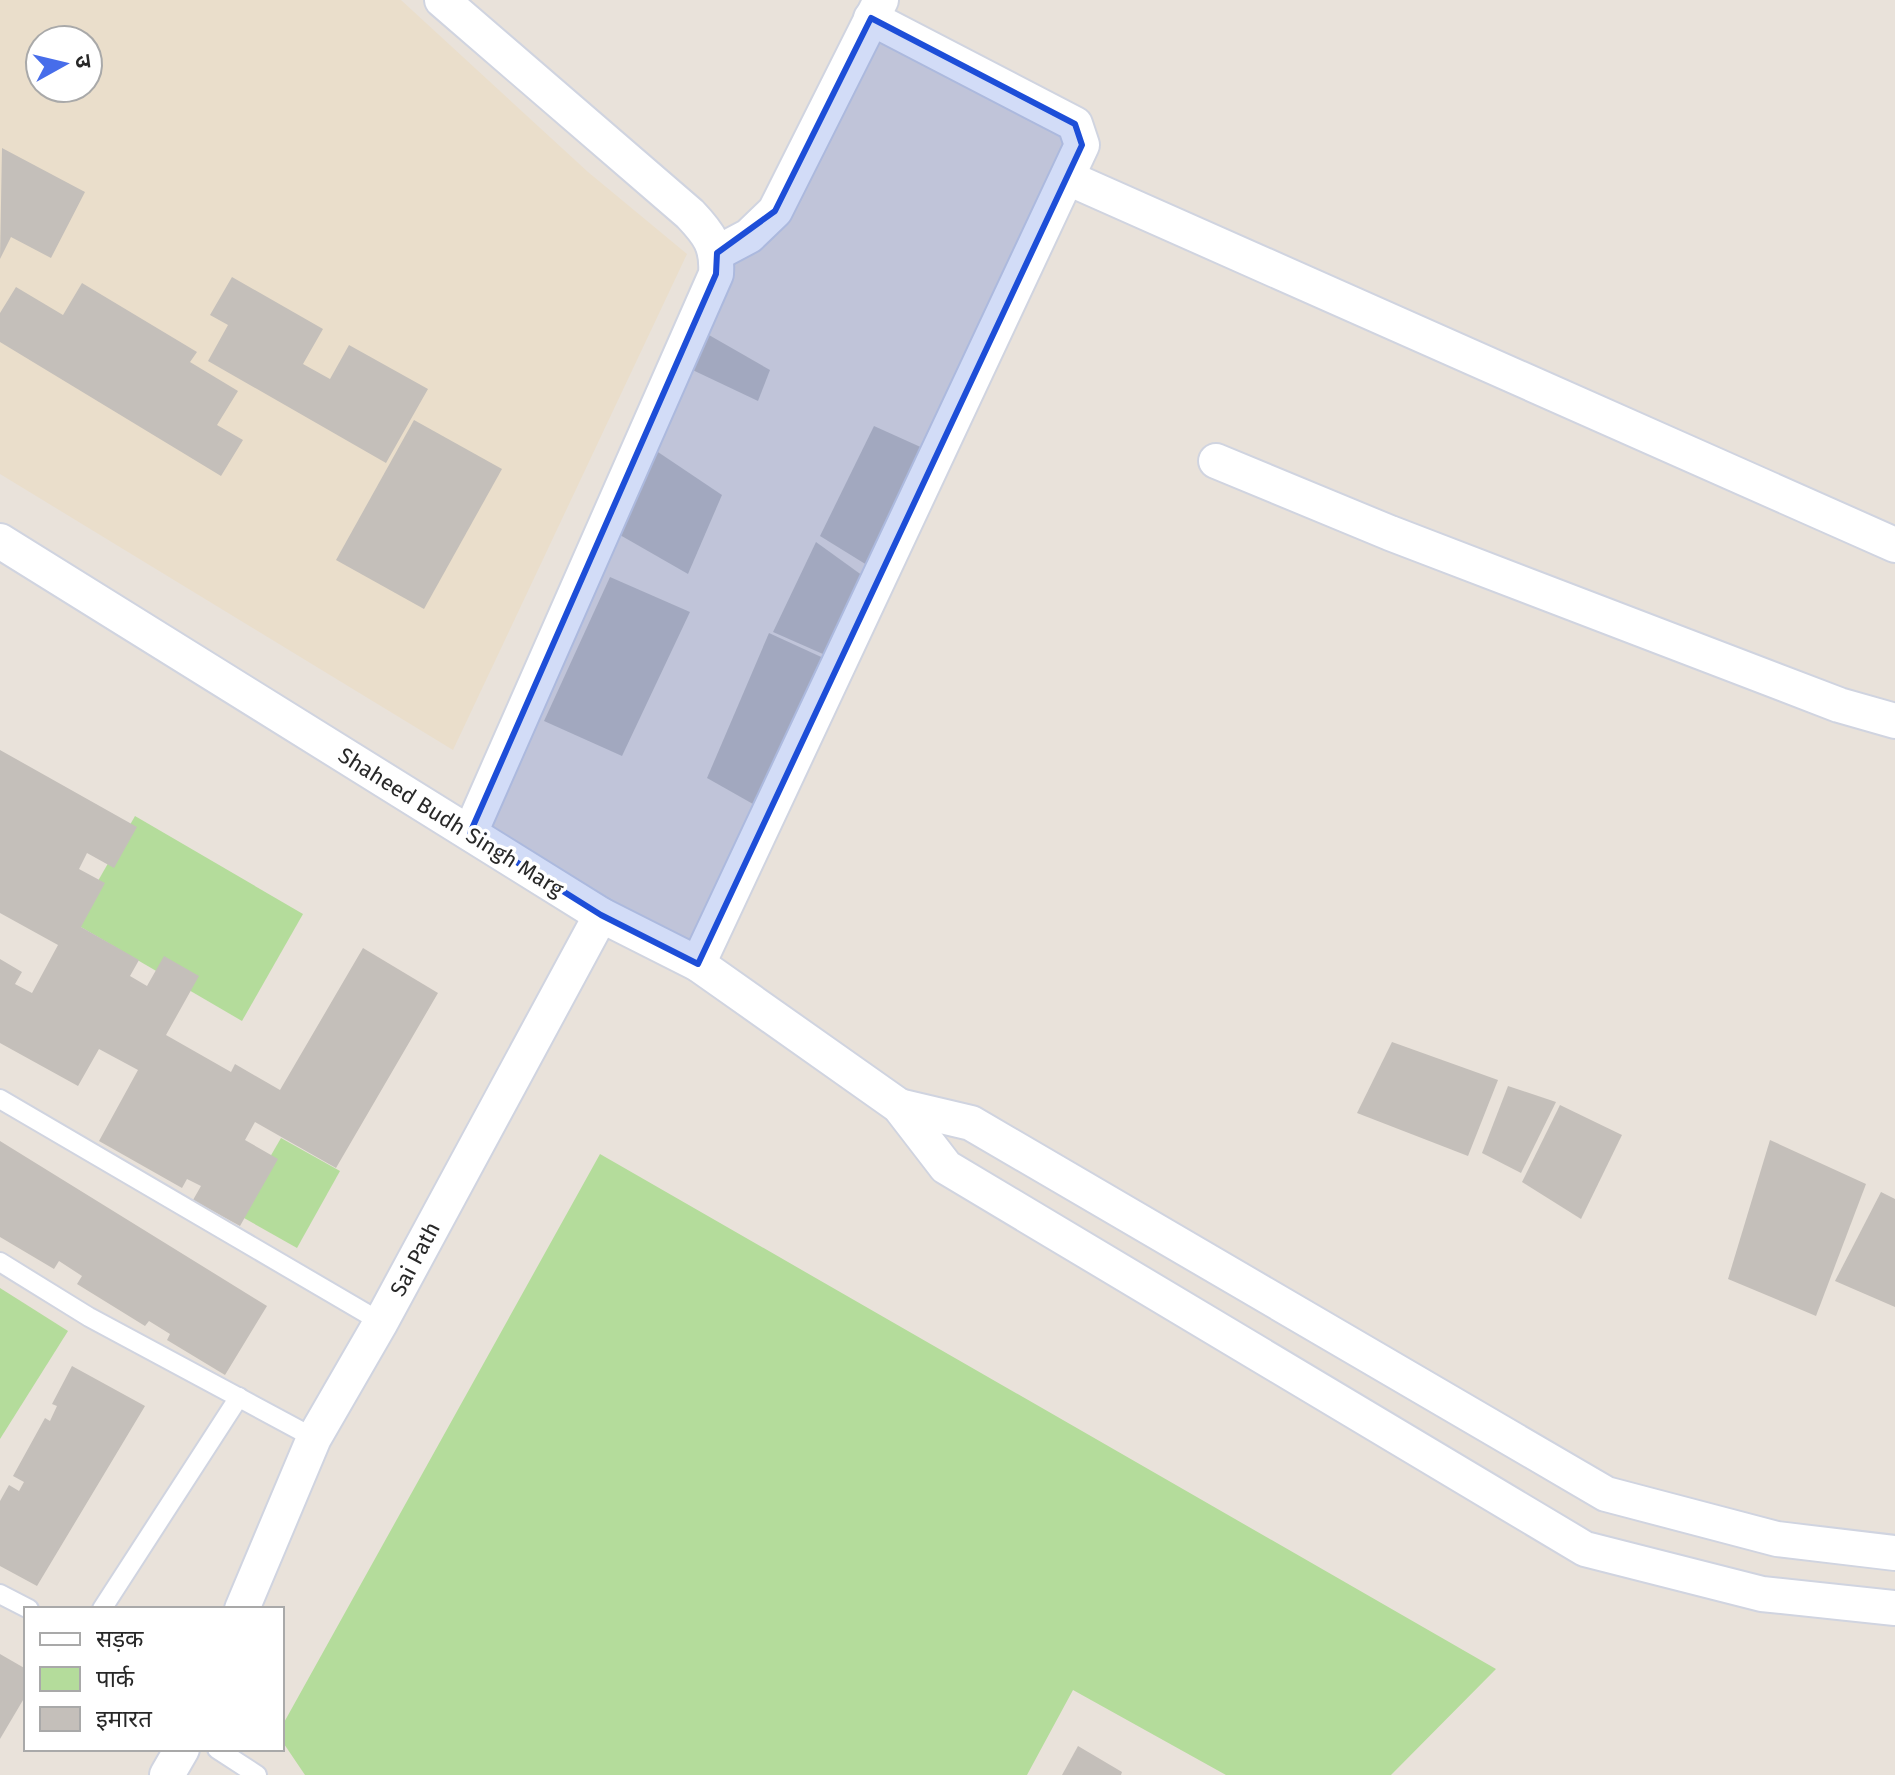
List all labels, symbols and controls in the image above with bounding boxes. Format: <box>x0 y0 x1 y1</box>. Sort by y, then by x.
north arrow <box>24 24 104 104</box>
text: उ <box>69 53 98 71</box>
street label: Shaheed Budh Singh Marg <box>333 741 569 903</box>
street label: Sai Path <box>384 1217 446 1301</box>
legend <box>24 1607 284 1751</box>
text: सड़क <box>96 1625 144 1653</box>
text: पार्क <box>96 1665 135 1693</box>
text: इमारत <box>96 1705 153 1733</box>

